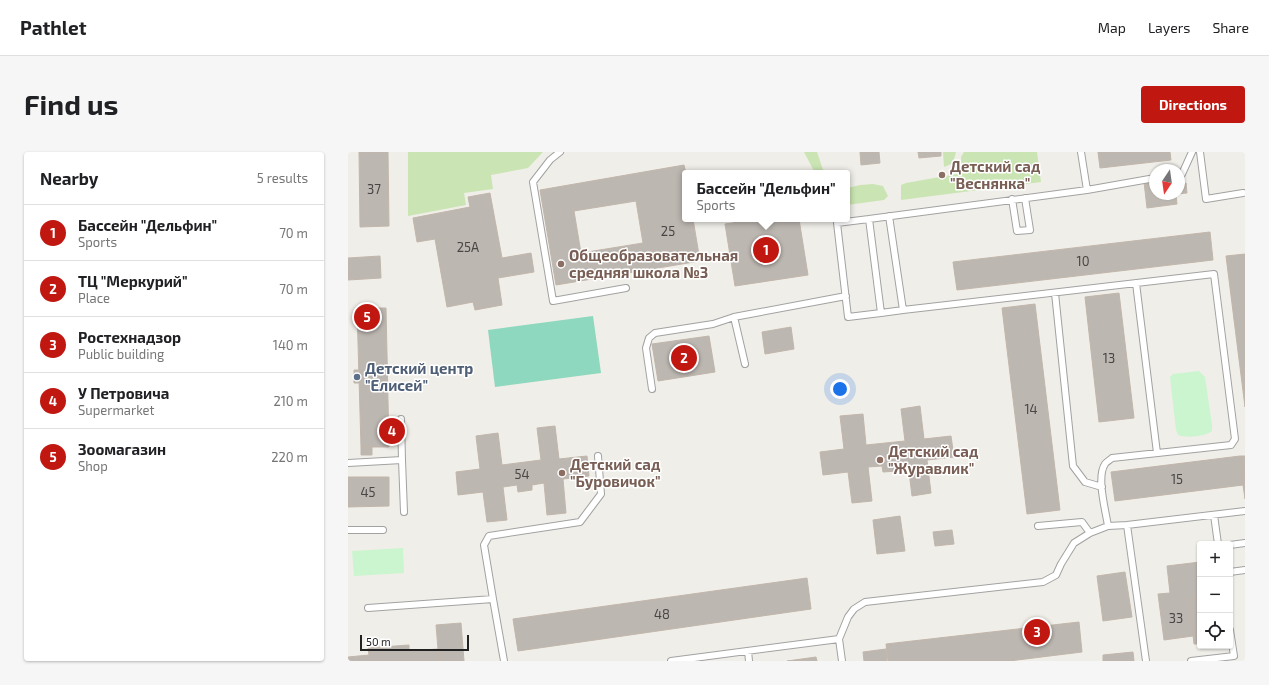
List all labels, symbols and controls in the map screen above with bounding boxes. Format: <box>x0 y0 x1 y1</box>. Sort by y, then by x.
text: Pathlet <box>20 16 86 39</box>
text: Map <box>1098 19 1126 36</box>
text: Layers <box>1148 19 1190 36</box>
text: Share <box>1212 19 1249 36</box>
button: Directions <box>1141 86 1245 123</box>
text: Find us <box>24 87 118 121</box>
place label: Детский сад "Веснянка" <box>950 157 1041 192</box>
north arrow <box>1149 164 1185 200</box>
text: Nearby <box>40 168 98 188</box>
text: 5 results <box>257 170 308 186</box>
popup <box>682 170 850 222</box>
marker: Детский сад "Веснянка" <box>937 170 947 180</box>
text: Бассейн "Дельфин" <box>696 179 836 197</box>
house number: 37 <box>367 181 381 197</box>
text: Sports <box>696 197 735 213</box>
text: Бассейн "Дельфин" <box>78 216 217 234</box>
house number: 25 <box>661 223 675 239</box>
text: 1 <box>50 225 56 241</box>
text: 70 m <box>279 225 308 241</box>
text: Sports <box>78 234 117 250</box>
pin: 1 <box>753 235 779 265</box>
house number: 25А <box>457 239 479 255</box>
place label: Общеобразовательная средняя школа №3 <box>569 246 738 281</box>
house number: 10 <box>1076 253 1090 269</box>
marker: Общеобразовательная средняя школа №3 <box>556 259 566 269</box>
text: ТЦ "Меркурий" <box>78 272 188 290</box>
text: 2 <box>49 281 57 297</box>
text: 70 m <box>279 281 308 297</box>
text: Place <box>78 290 110 306</box>
pin: 5 <box>354 302 380 332</box>
text: Ростехнадзор <box>78 328 181 346</box>
text: 3 <box>49 337 57 353</box>
text: 140 m <box>273 337 308 353</box>
pin: 2 <box>671 343 697 373</box>
text: Public building <box>78 346 164 362</box>
house number: 13 <box>1103 350 1115 366</box>
place label: Детский центр "Елисей" <box>365 359 473 394</box>
marker: Детский центр "Елисей" <box>352 372 362 382</box>
your location <box>830 379 850 399</box>
text: У Петровича <box>78 384 169 402</box>
text: 4 <box>49 393 57 409</box>
text: 210 m <box>273 393 308 409</box>
house number: 14 <box>1024 401 1038 417</box>
text: Supermarket <box>78 402 155 418</box>
pin: 4 <box>379 416 405 446</box>
text: Зоомагазин <box>78 440 166 458</box>
place label: Детский сад "Журавлик" <box>888 442 979 477</box>
text: 5 <box>49 449 57 465</box>
text: 220 m <box>271 449 308 465</box>
place label: Детский сад "Буровичок" <box>570 455 661 490</box>
marker: Детский сад "Журавлик" <box>875 455 885 465</box>
text: Shop <box>78 458 108 474</box>
house number: 54 <box>515 466 529 482</box>
marker: Детский сад "Буровичок" <box>557 468 567 478</box>
house number: 15 <box>1171 471 1183 487</box>
house number: 45 <box>361 484 376 500</box>
map controls <box>1197 541 1233 649</box>
button: + <box>1197 541 1233 577</box>
button: − <box>1197 577 1233 613</box>
house number: 48 <box>654 606 670 622</box>
house number: 33 <box>1169 610 1183 626</box>
button: locate <box>1197 613 1233 649</box>
pin: 3 <box>1024 617 1050 647</box>
scale bar <box>360 633 469 652</box>
text: 50 m <box>366 635 391 648</box>

